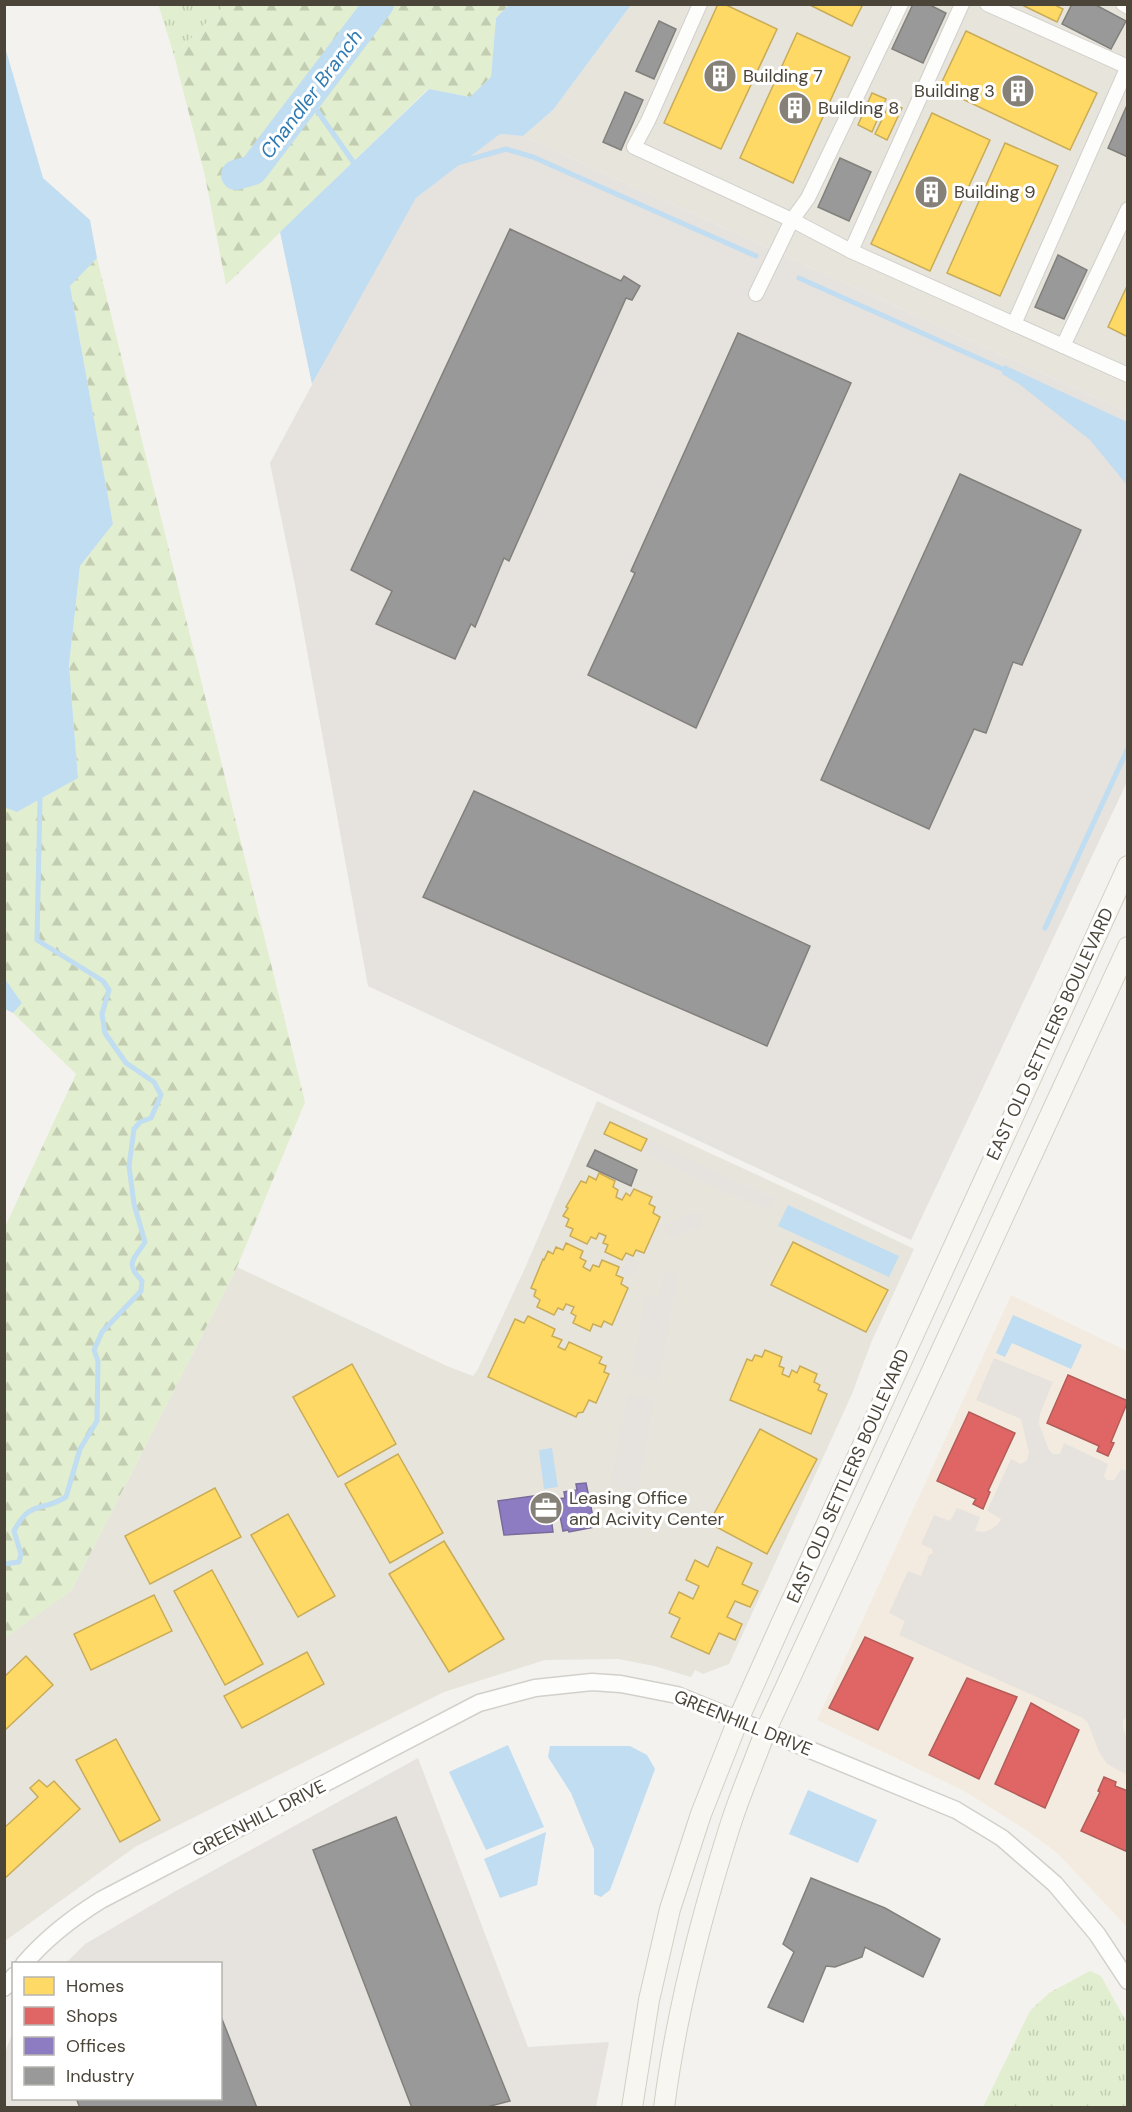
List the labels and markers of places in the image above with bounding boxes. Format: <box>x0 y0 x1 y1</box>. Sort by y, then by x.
building icon: Building 7 <box>702 58 738 94</box>
place label: Building 7 <box>743 64 823 88</box>
building icon: Building 3 <box>1000 73 1036 109</box>
place label: Building 3 <box>914 79 995 103</box>
building icon: Building 8 <box>777 90 813 126</box>
place label: Building 8 <box>818 96 899 120</box>
building icon: Building 9 <box>913 174 949 210</box>
place label: Building 9 <box>954 180 1036 204</box>
place label: Leasing Office and Acivity Center <box>569 1486 724 1531</box>
office icon: Leasing Office and Acivity Center <box>528 1490 564 1526</box>

